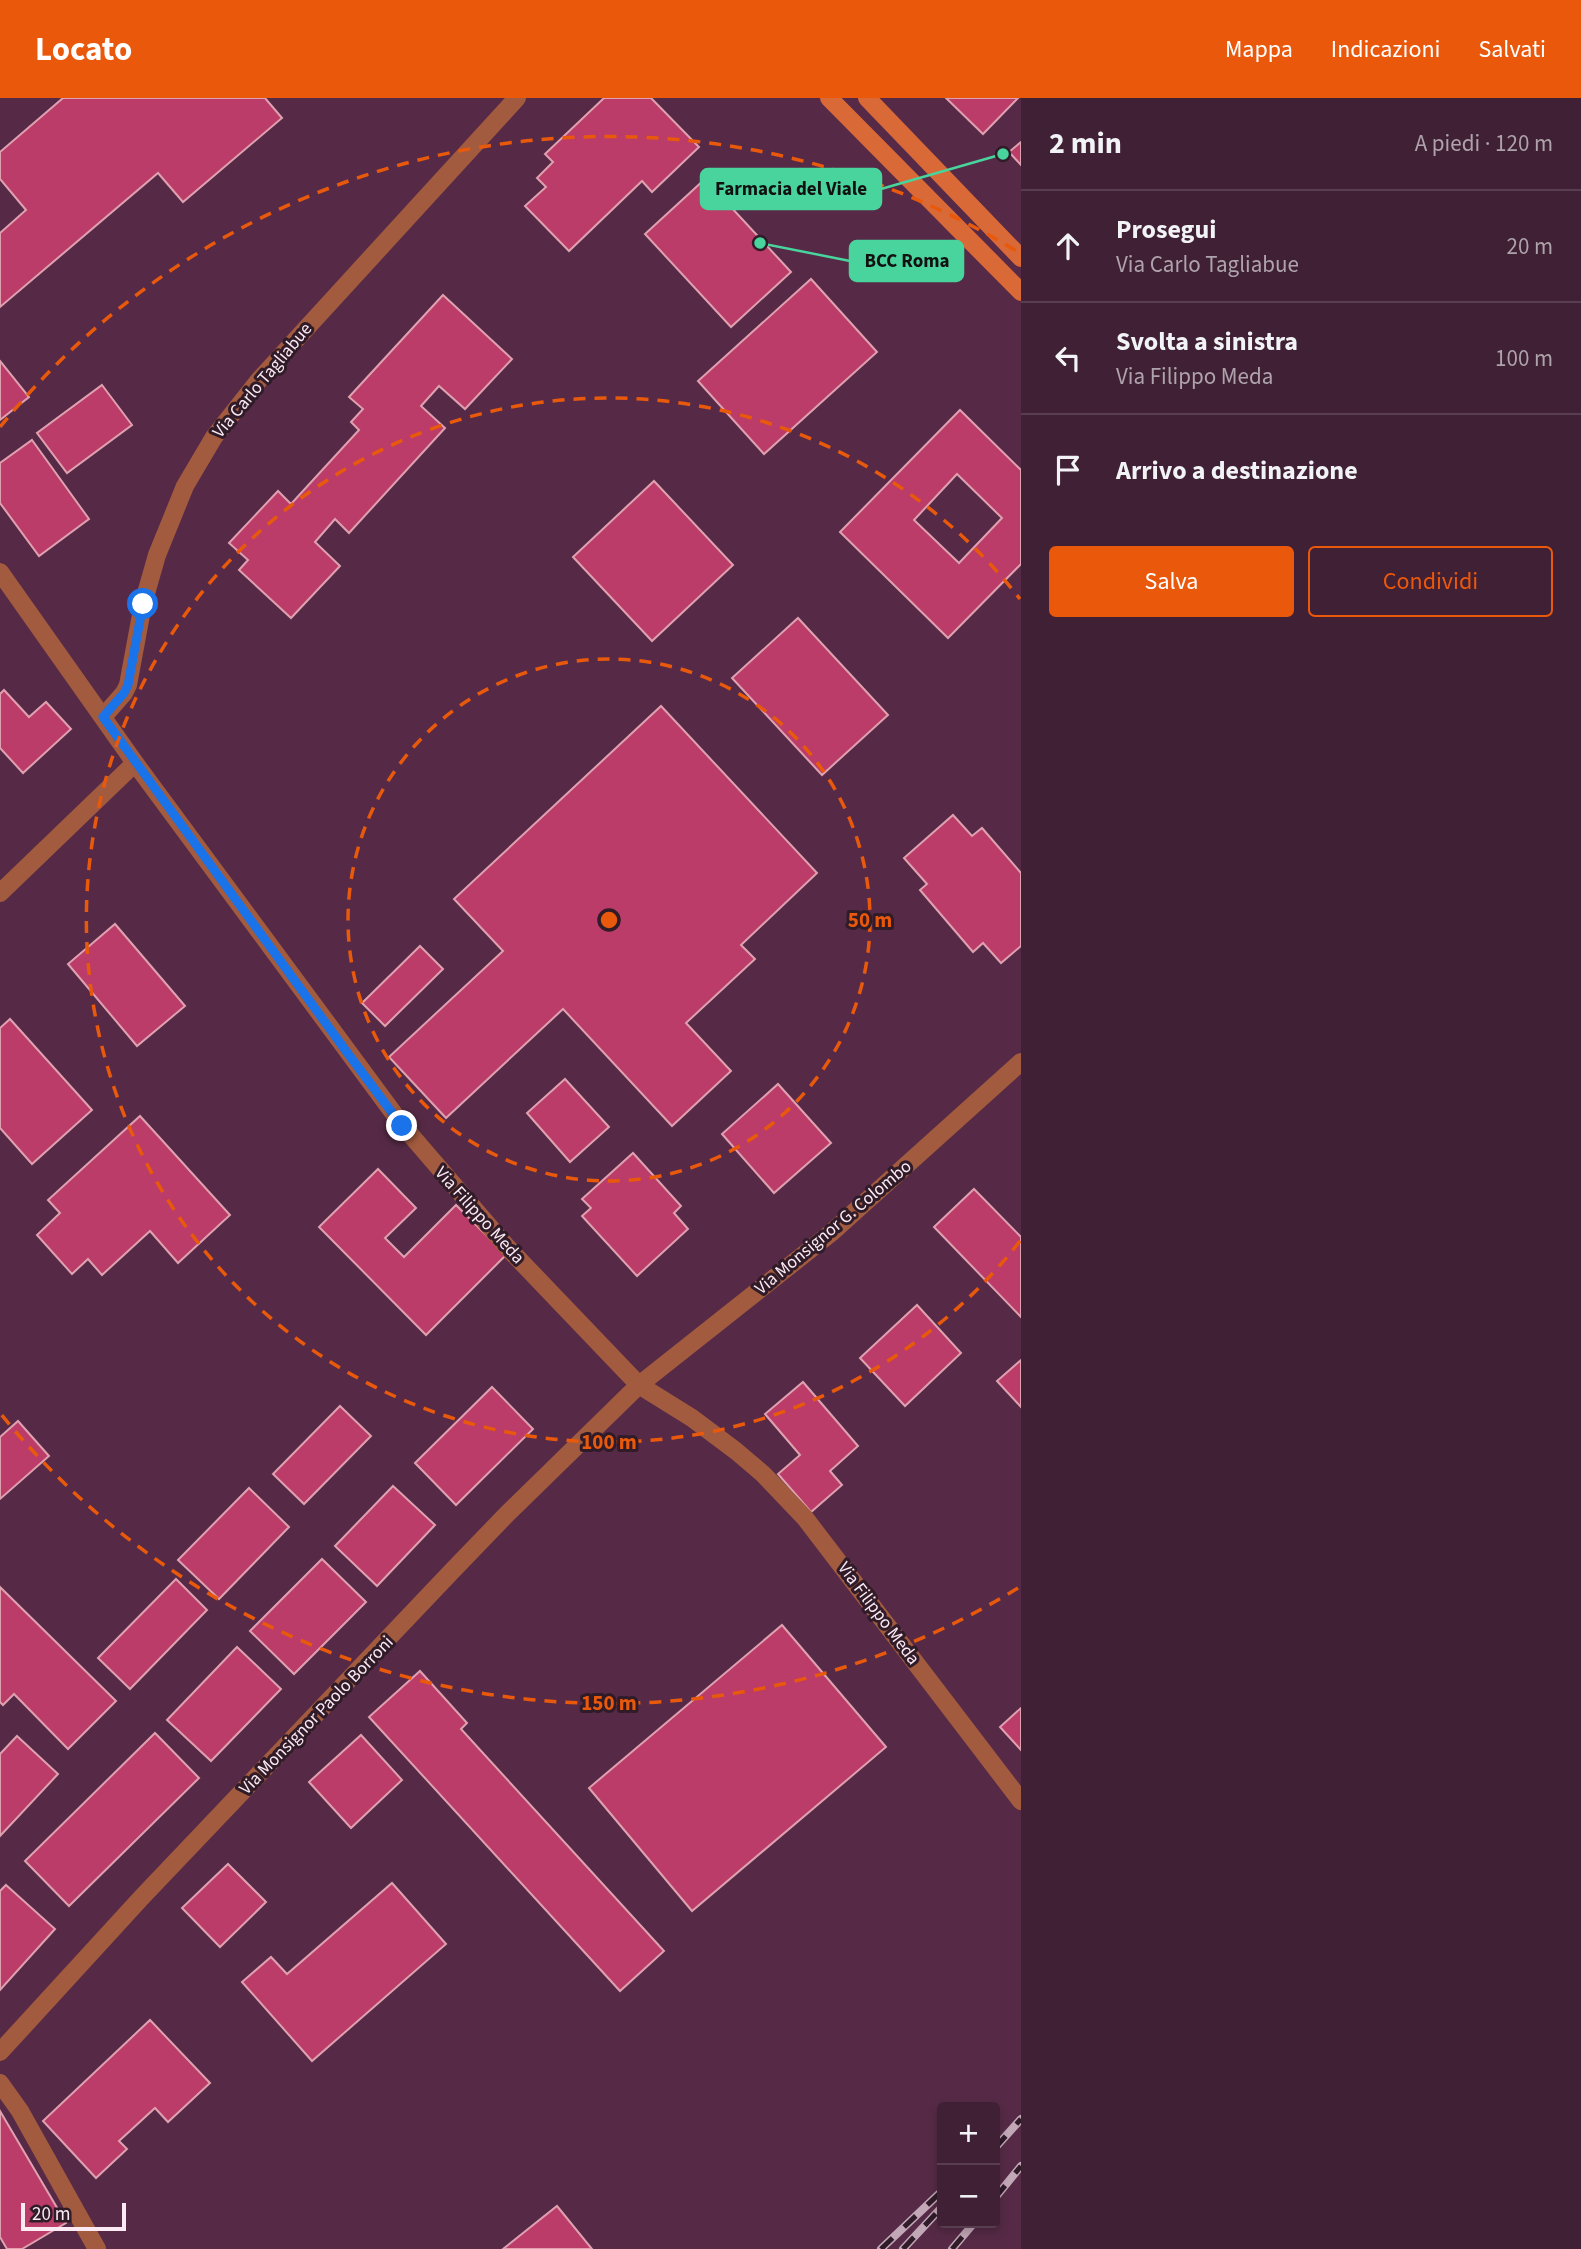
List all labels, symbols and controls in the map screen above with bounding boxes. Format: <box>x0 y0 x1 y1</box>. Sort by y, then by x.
text: Locato <box>35 26 132 73</box>
text: Mappa <box>1225 32 1293 67</box>
text: Indicazioni <box>1331 32 1440 67</box>
text: Salvati <box>1478 32 1546 67</box>
text: 2 min <box>1049 122 1122 165</box>
text: A piedi · 120 m <box>1415 127 1553 160</box>
callout: Farmacia del Viale <box>701 169 881 209</box>
text: Farmacia del Viale <box>715 176 867 203</box>
text: Prosegui <box>1116 211 1216 248</box>
icon: ahead <box>1049 227 1087 265</box>
text: 20 m <box>1506 230 1553 263</box>
callout: BCC Roma <box>850 241 963 281</box>
text: BCC Roma <box>864 248 950 275</box>
text: Via Carlo Tagliabue <box>1116 248 1299 281</box>
street label: Via Carlo Tagliabue <box>207 317 318 443</box>
text: Svolta a sinistra <box>1116 323 1298 360</box>
icon: left <box>1049 339 1087 377</box>
text: 100 m <box>1495 342 1553 375</box>
text: Via Filippo Meda <box>1116 360 1273 393</box>
icon: arrive <box>1049 451 1087 489</box>
text: Arrivo a destinazione <box>1116 452 1358 489</box>
button: Salva <box>1049 546 1294 617</box>
button: Condividi <box>1308 546 1553 617</box>
route start <box>127 588 158 619</box>
text: 50 m <box>848 905 892 935</box>
centre of rings <box>597 908 621 932</box>
route end <box>386 1110 417 1141</box>
street label: Via Monsignor G. Colombo <box>750 1154 917 1301</box>
street label: Via Filippo Meda <box>429 1161 530 1269</box>
text: 100 m <box>581 1427 637 1457</box>
street label: Via Filippo Meda <box>832 1557 926 1670</box>
street label: Via Monsignor Paolo Borroni <box>234 1630 399 1800</box>
text: 150 m <box>581 1688 637 1718</box>
map controls <box>937 2102 1000 2228</box>
button: + <box>937 2102 1000 2165</box>
button: − <box>937 2165 1000 2228</box>
scale bar <box>21 2200 126 2232</box>
text: 20 m <box>32 2201 70 2228</box>

